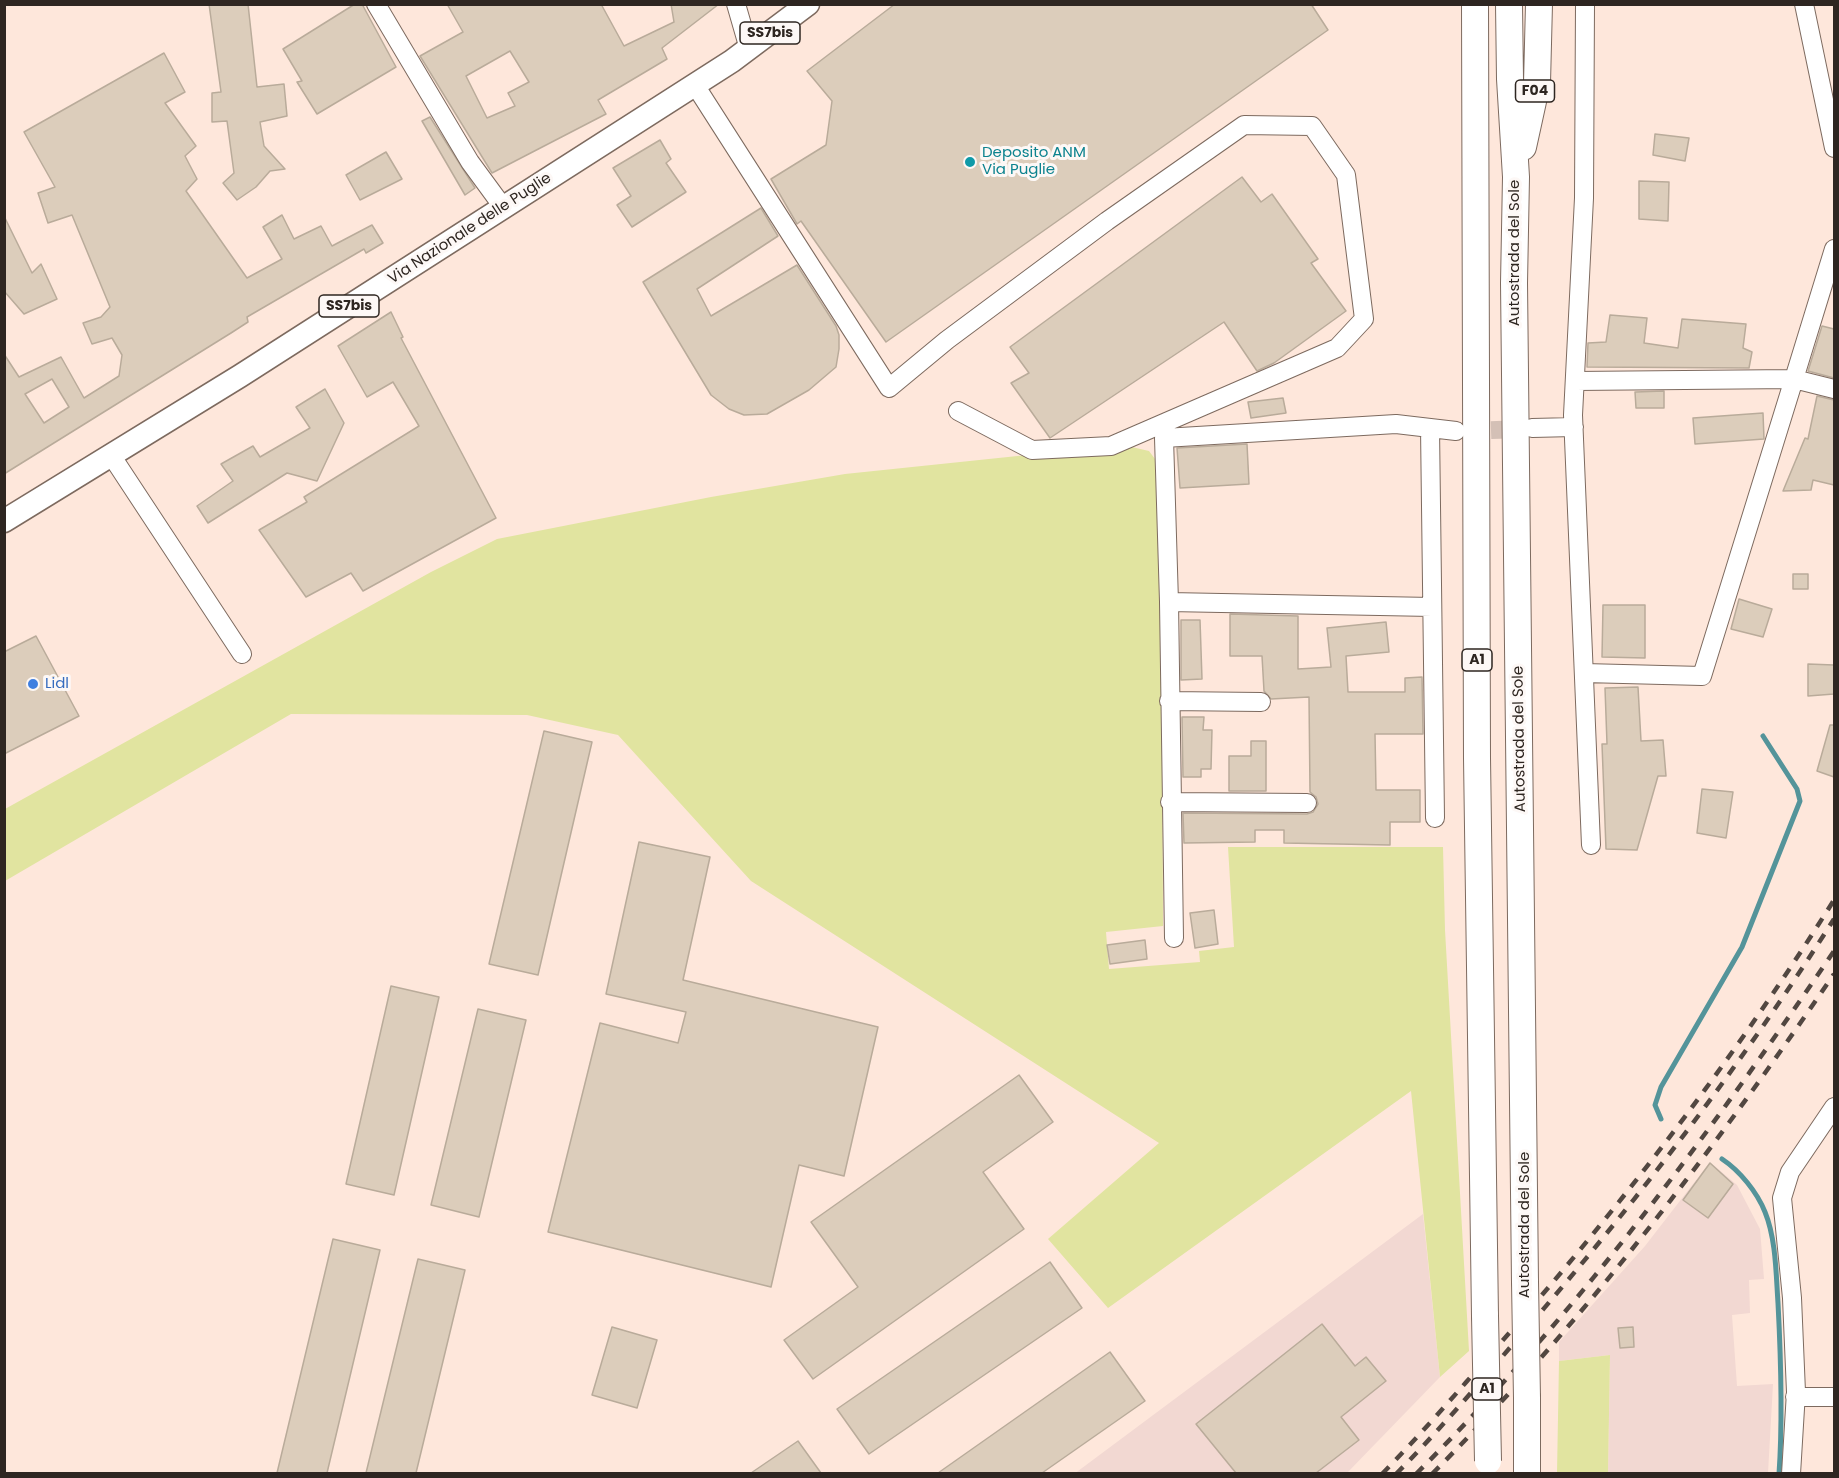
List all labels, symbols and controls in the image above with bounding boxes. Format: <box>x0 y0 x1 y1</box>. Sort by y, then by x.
road number: SS7bis <box>740 22 800 44</box>
road number: F04 <box>1516 80 1555 102</box>
place label: Deposito ANM Via Puglie <box>982 144 1086 179</box>
marker: Deposito ANM Via Puglie <box>963 155 977 169</box>
street label: Via Nazionale delle Puglie <box>385 170 555 288</box>
street label: Autostrada del Sole <box>1506 180 1524 326</box>
road number: SS7bis <box>319 295 379 317</box>
road number: A1 <box>1462 649 1492 671</box>
street label: Autostrada del Sole <box>1510 666 1530 812</box>
place label: Lidl <box>45 675 69 693</box>
marker: Lidl <box>26 677 40 691</box>
street label: Autostrada del Sole <box>1516 1152 1534 1298</box>
road number: A1 <box>1472 1378 1502 1400</box>

